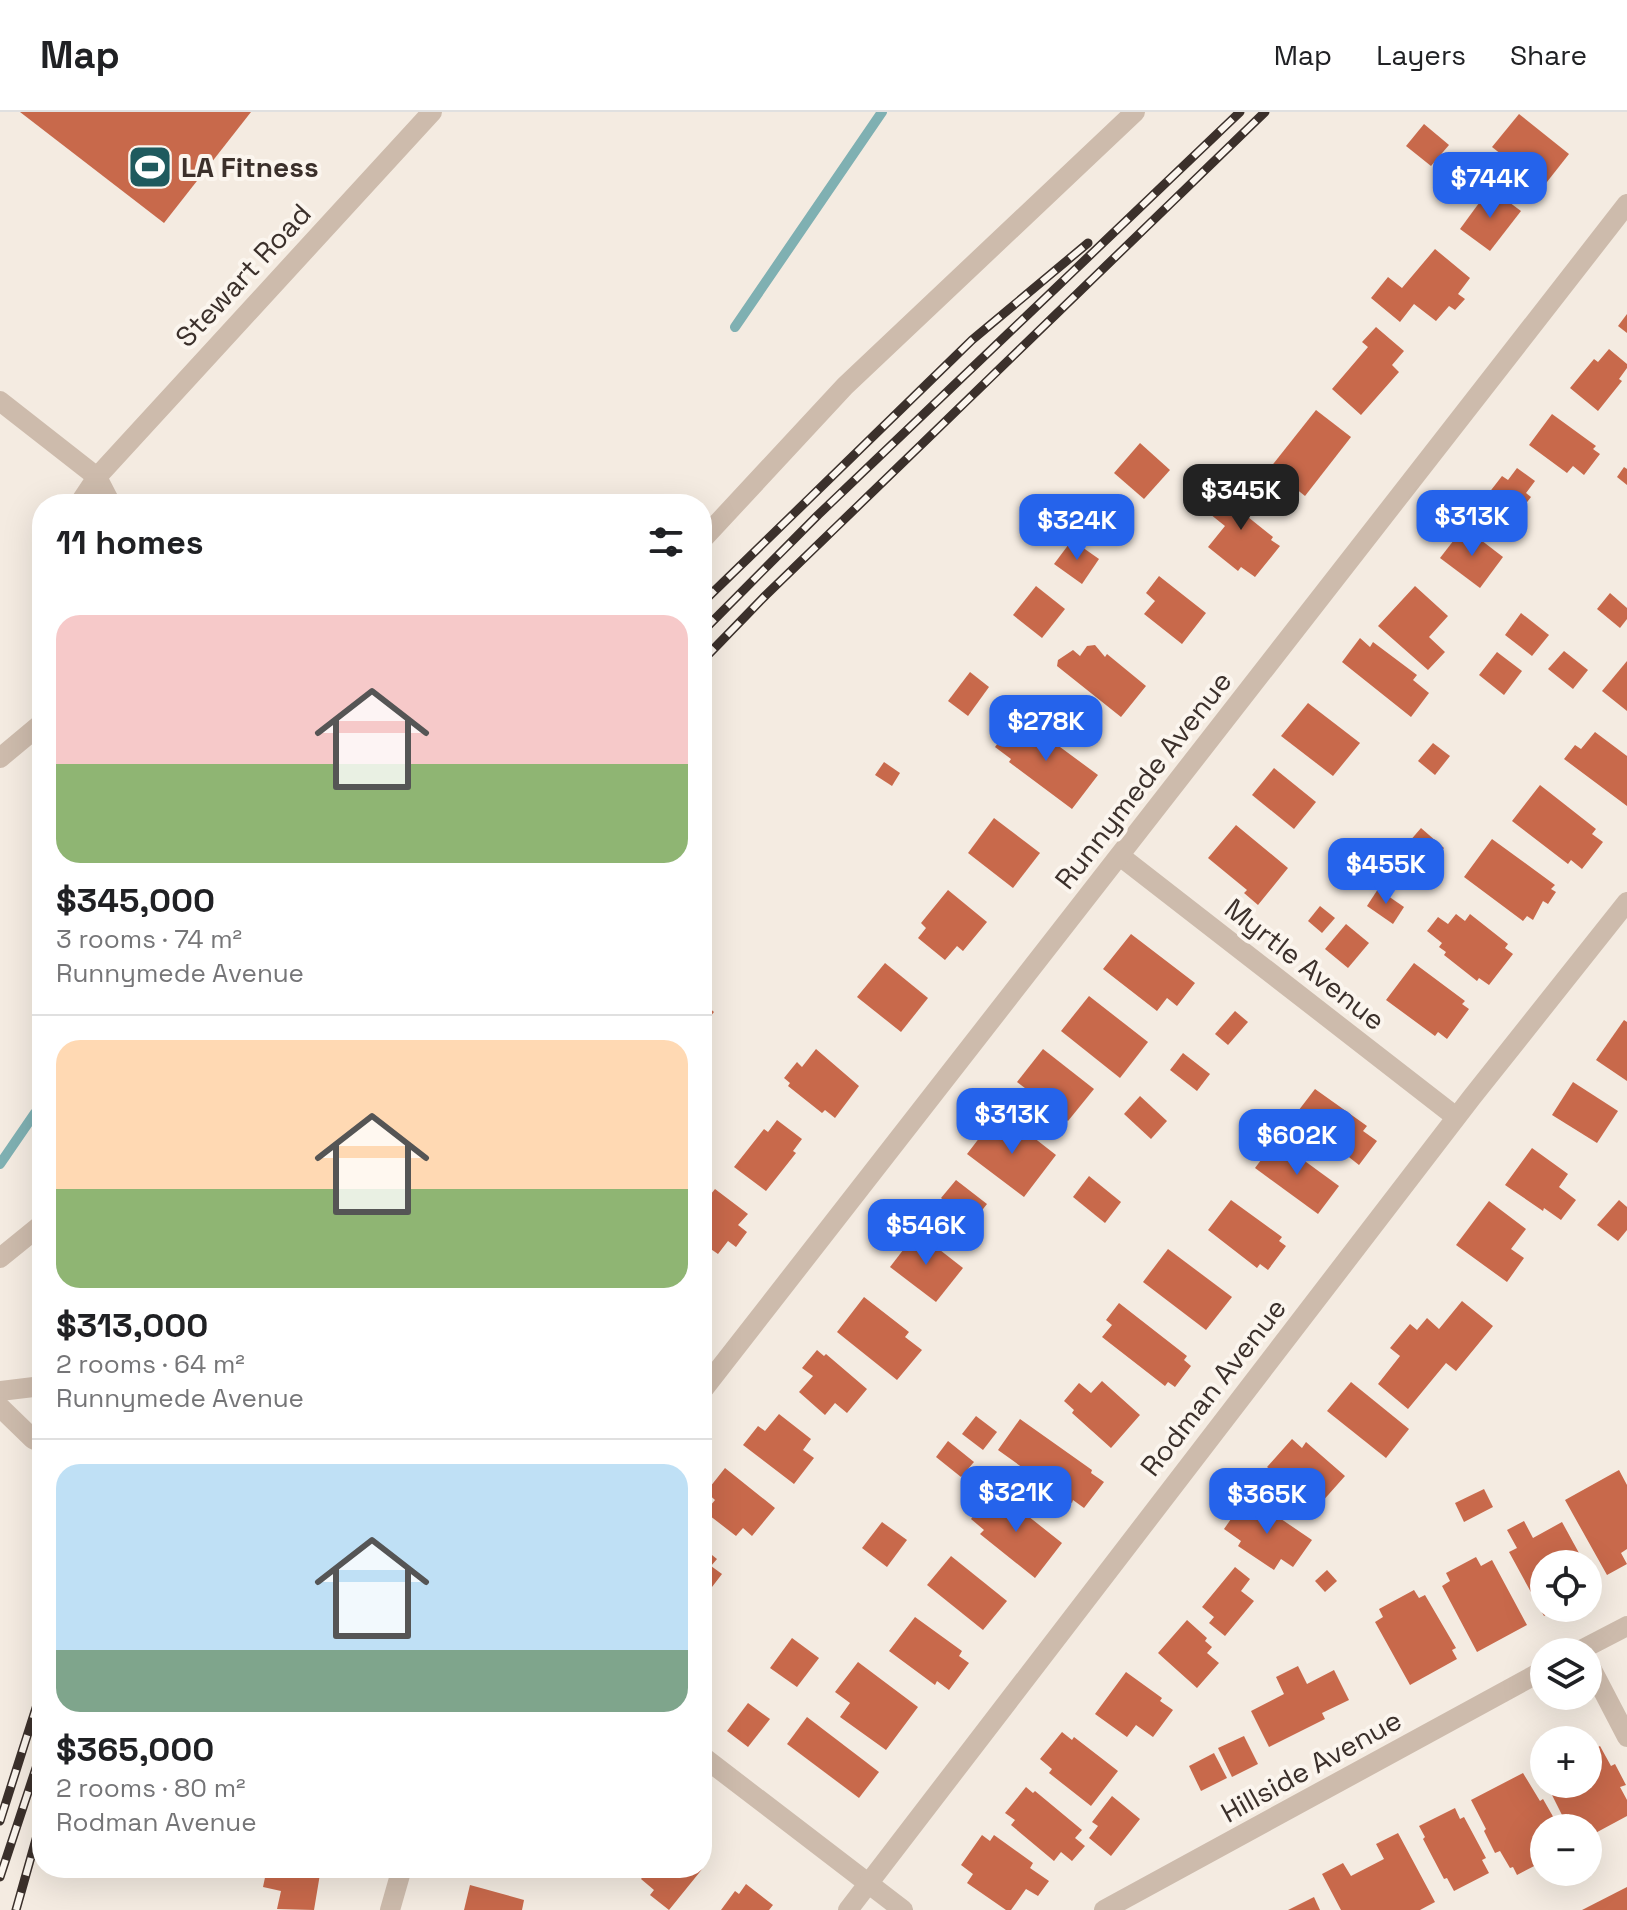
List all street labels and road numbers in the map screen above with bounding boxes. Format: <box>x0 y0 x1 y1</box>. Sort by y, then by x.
street label: Stewart Road <box>167 196 319 354</box>
street label: Runnymede Avenue <box>1047 664 1239 896</box>
street label: Myrtle Avenue <box>1217 890 1393 1038</box>
street label: Rodman Avenue <box>1132 1291 1294 1483</box>
street label: Hillside Avenue <box>1214 1702 1408 1830</box>

